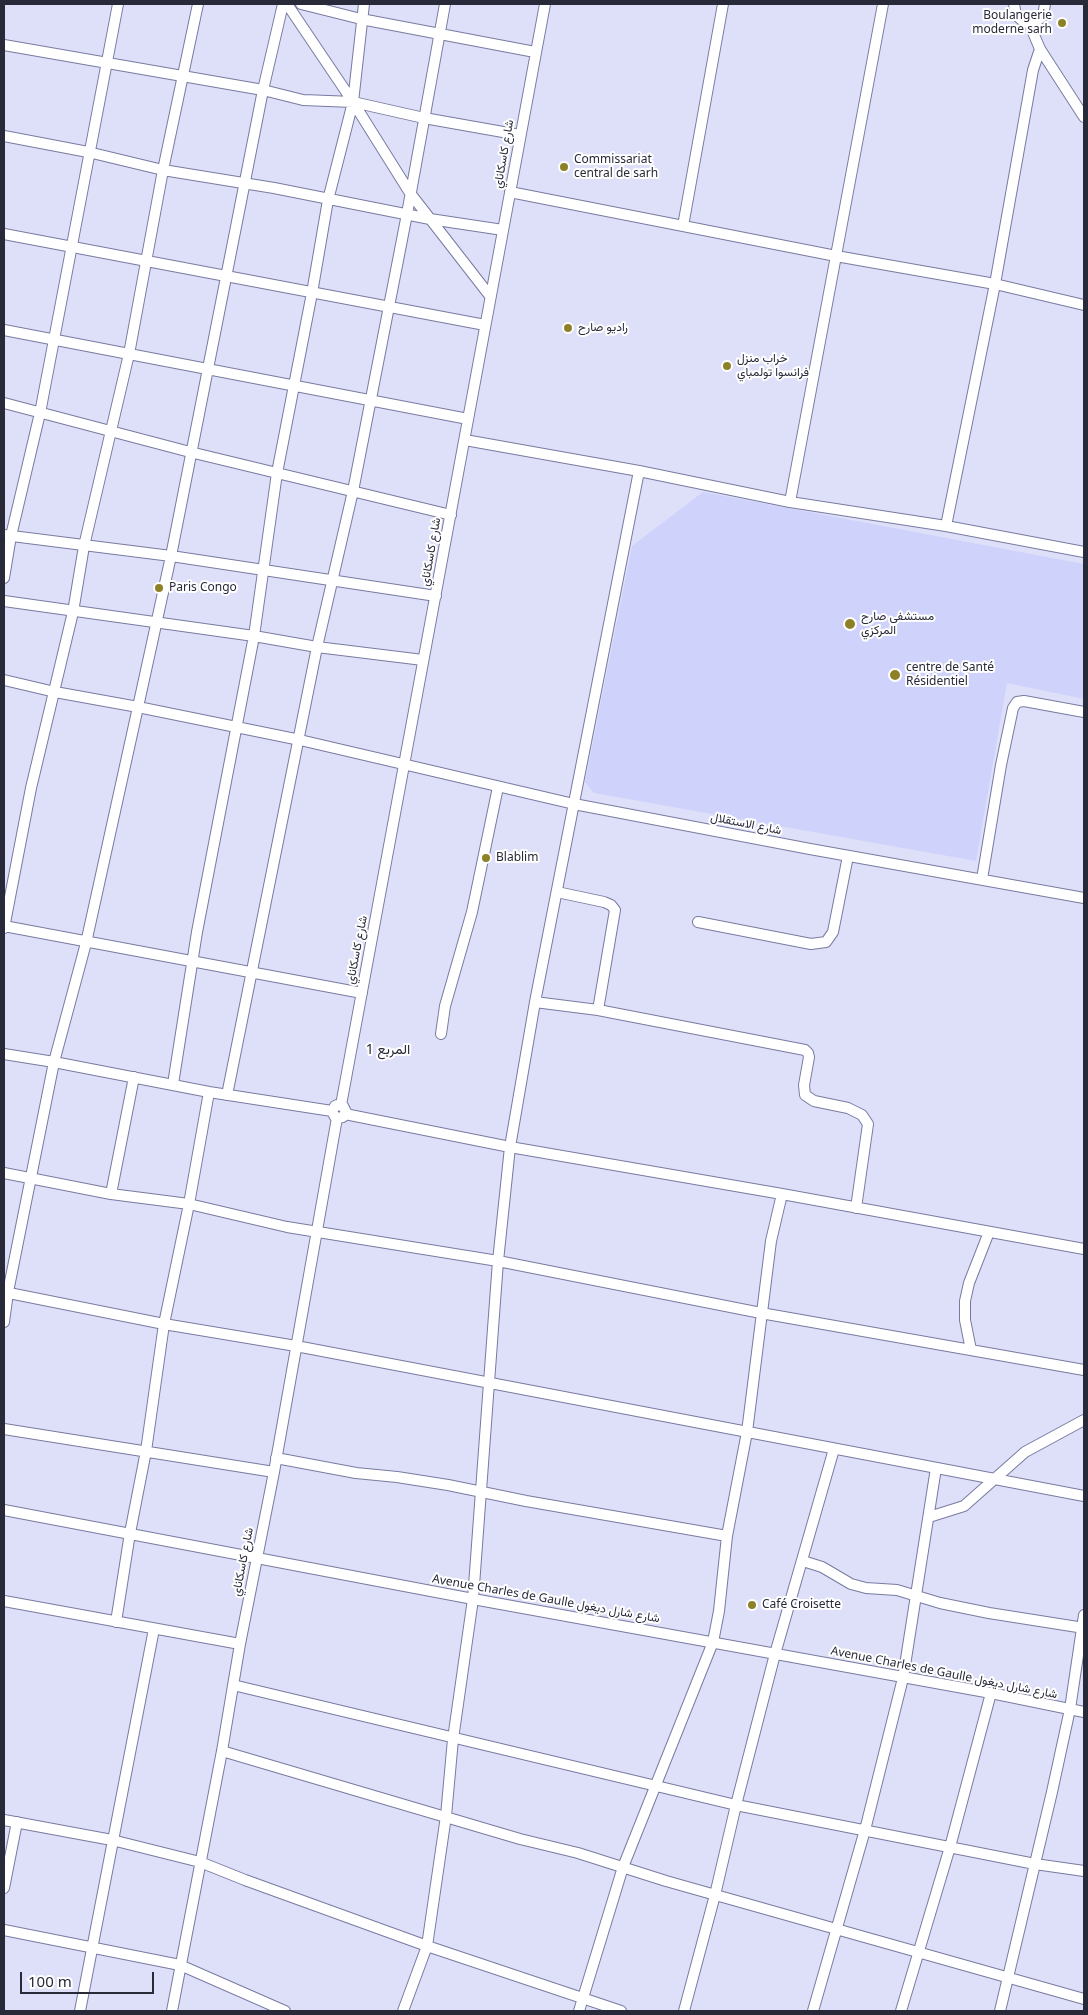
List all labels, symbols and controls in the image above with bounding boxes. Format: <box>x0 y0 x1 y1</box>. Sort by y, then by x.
place label: Boulangerie moderne sarh <box>972 9 1052 37</box>
marker: Boulangerie moderne sarh <box>1056 17 1068 29</box>
street label: شارع كاسكاناي <box>491 119 517 189</box>
place label: Commissariat central de sarh <box>574 153 658 181</box>
marker: Commissariat central de sarh <box>558 161 570 173</box>
place label: راديو صارح <box>578 321 628 335</box>
marker: راديو صارح <box>562 322 574 334</box>
place label: خراب منزل فرانسوا تولمباي <box>737 352 809 380</box>
marker: خراب منزل فرانسوا تولمباي <box>721 360 733 372</box>
street label: شارع كاسكاناي <box>418 517 444 587</box>
place label: Paris Congo <box>169 581 237 595</box>
marker: Paris Congo <box>153 582 165 594</box>
place label: مستشفى صارح المركزي <box>861 610 934 638</box>
marker: مستشفى صارح المركزي <box>843 617 857 631</box>
place label: centre de Santé Résidentiel <box>906 661 994 689</box>
marker: centre de Santé Résidentiel <box>888 668 902 682</box>
street label: شارع الاستقلال <box>709 810 783 838</box>
place label: Blablim <box>496 851 538 865</box>
marker: Blablim <box>480 852 492 864</box>
street label: شارع كاسكاناي <box>343 915 371 985</box>
district label: المربع 1 <box>366 1042 410 1058</box>
street label: شارع كاسكاناي <box>229 1527 257 1597</box>
street label: Avenue Charles de Gaulle شارع شارل ديغول <box>431 1572 661 1626</box>
place label: Café Croisette <box>762 1598 841 1612</box>
marker: Café Croisette <box>746 1599 758 1611</box>
street label: Avenue Charles de Gaulle شارع شارل ديغول <box>829 1644 1059 1702</box>
scale bar <box>22 1962 156 1994</box>
text: 100 m <box>28 1971 72 1991</box>

